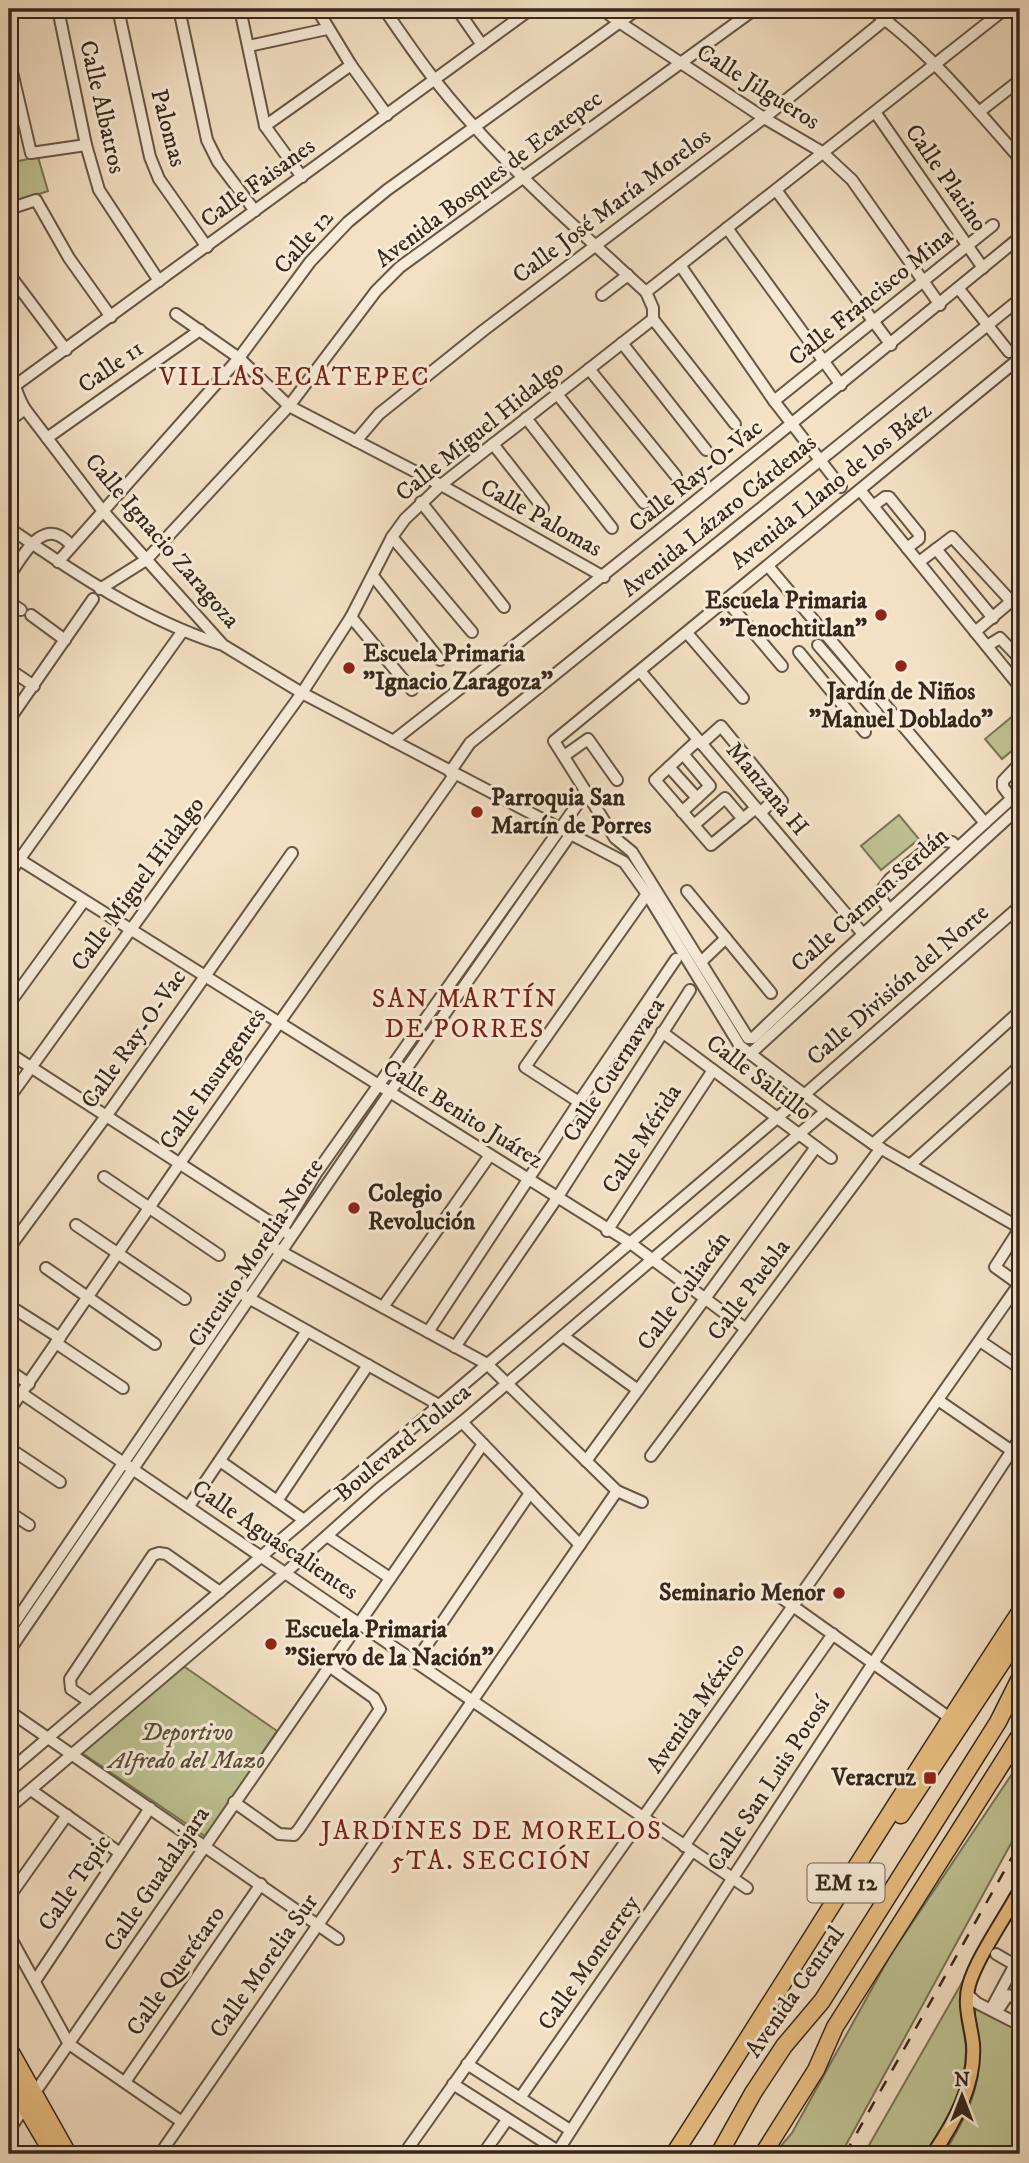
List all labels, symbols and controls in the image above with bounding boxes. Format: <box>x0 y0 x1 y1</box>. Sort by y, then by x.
street label: Calle Albatros <box>72 37 132 177</box>
street label: Calle Jilgueros <box>691 37 825 137</box>
street label: Avenida Bosques de Ecatepec <box>369 84 609 274</box>
street label: Palomas <box>143 86 193 170</box>
street label: Calle Platino <box>898 118 994 238</box>
street label: Calle José María Morelos <box>507 122 717 290</box>
street label: Calle Faisanes <box>195 131 321 235</box>
street label: Calle 12 <box>268 203 340 281</box>
street label: Calle Francisco Mina <box>783 221 960 373</box>
street label: Calle 11 <box>72 334 150 400</box>
street label: Calle Miguel Hidalgo <box>390 354 570 508</box>
district label: VILLAS ECATEPEC <box>158 361 431 394</box>
street label: Avenida Llano de los Báez <box>724 395 938 576</box>
street label: Calle Ray-O-Vac <box>623 413 769 539</box>
street label: Avenida Lázaro Cárdenas <box>615 428 823 604</box>
street label: Calle Ignacio Zaragoza <box>78 447 247 635</box>
street label: Calle Palomas <box>475 472 607 564</box>
place label: Escuela Primaria "Tenochtitlan" <box>705 586 868 644</box>
marker: Escuela Primaria "Tenochtitlan" <box>873 607 889 623</box>
place label: Escuela Primaria "Ignacio Zaragoza" <box>363 639 553 697</box>
marker: Jardín de Niños "Manuel Doblado" <box>893 658 909 674</box>
marker: Escuela Primaria "Ignacio Zaragoza" <box>341 660 357 676</box>
place label: Jardín de Niños "Manuel Doblado" <box>809 677 993 735</box>
street label: Manzana H <box>719 736 815 842</box>
place label: Parroquia San Martín de Porres <box>491 783 652 841</box>
street label: Calle Miguel Hidalgo <box>65 791 211 977</box>
marker: Parroquia San Martín de Porres <box>469 804 485 820</box>
street label: Calle Carmen Serdán <box>785 821 956 979</box>
street label: Calle División del Norte <box>801 898 995 1072</box>
street label: Calle Ray-O-Vac <box>75 963 193 1115</box>
district label: SAN MARTÍN DE PORRES <box>372 982 558 1046</box>
street label: Calle Cuernavaca <box>556 992 672 1148</box>
street label: Calle Insurgentes <box>153 1002 273 1156</box>
street label: Calle Saltillo <box>700 1028 818 1128</box>
street label: Calle Benito Juárez <box>377 1053 549 1176</box>
street label: Calle Mérida <box>596 1078 689 1199</box>
street label: Circuito Morelia Norte <box>182 1153 330 1353</box>
place label: Colegio Revolución <box>368 1179 476 1237</box>
marker: Colegio Revolución <box>346 1200 362 1216</box>
street label: Calle Culiacán <box>631 1225 737 1356</box>
street label: Calle Puebla <box>701 1233 797 1347</box>
street label: Boulevard Toluca <box>329 1377 478 1509</box>
street label: Calle Aguascalientes <box>186 1473 364 1607</box>
place label: Seminario Menor <box>659 1578 826 1608</box>
marker: Seminario Menor <box>831 1585 847 1601</box>
place label: Escuela Primaria "Siervo de la Nación" <box>285 1615 494 1673</box>
marker: Escuela Primaria "Siervo de la Nación" <box>263 1636 279 1652</box>
street label: Avenida México <box>640 1637 752 1779</box>
street label: Calle San Luis Potosí <box>701 1689 838 1877</box>
park label: Deportivo Alfredo del Mazo <box>106 1718 265 1776</box>
place label: Veracruz <box>831 1763 917 1793</box>
marker: Veracruz <box>922 1770 938 1786</box>
street label: Calle Guadalajara <box>97 1800 217 1957</box>
district label: JARDINES DE MORELOS 5TA. SECCIÓN <box>319 1815 663 1878</box>
street label: Calle Tepic <box>32 1829 118 1937</box>
road number: EM 12 <box>808 1864 884 1902</box>
street label: Calle Morelia Sur <box>203 1888 325 2044</box>
street label: Calle Monterrey <box>531 1889 647 2036</box>
street label: Calle Querétaro <box>120 1900 232 2042</box>
street label: Avenida Central <box>739 1920 852 2064</box>
north arrow <box>928 2062 998 2132</box>
text: N <box>954 2069 970 2092</box>

